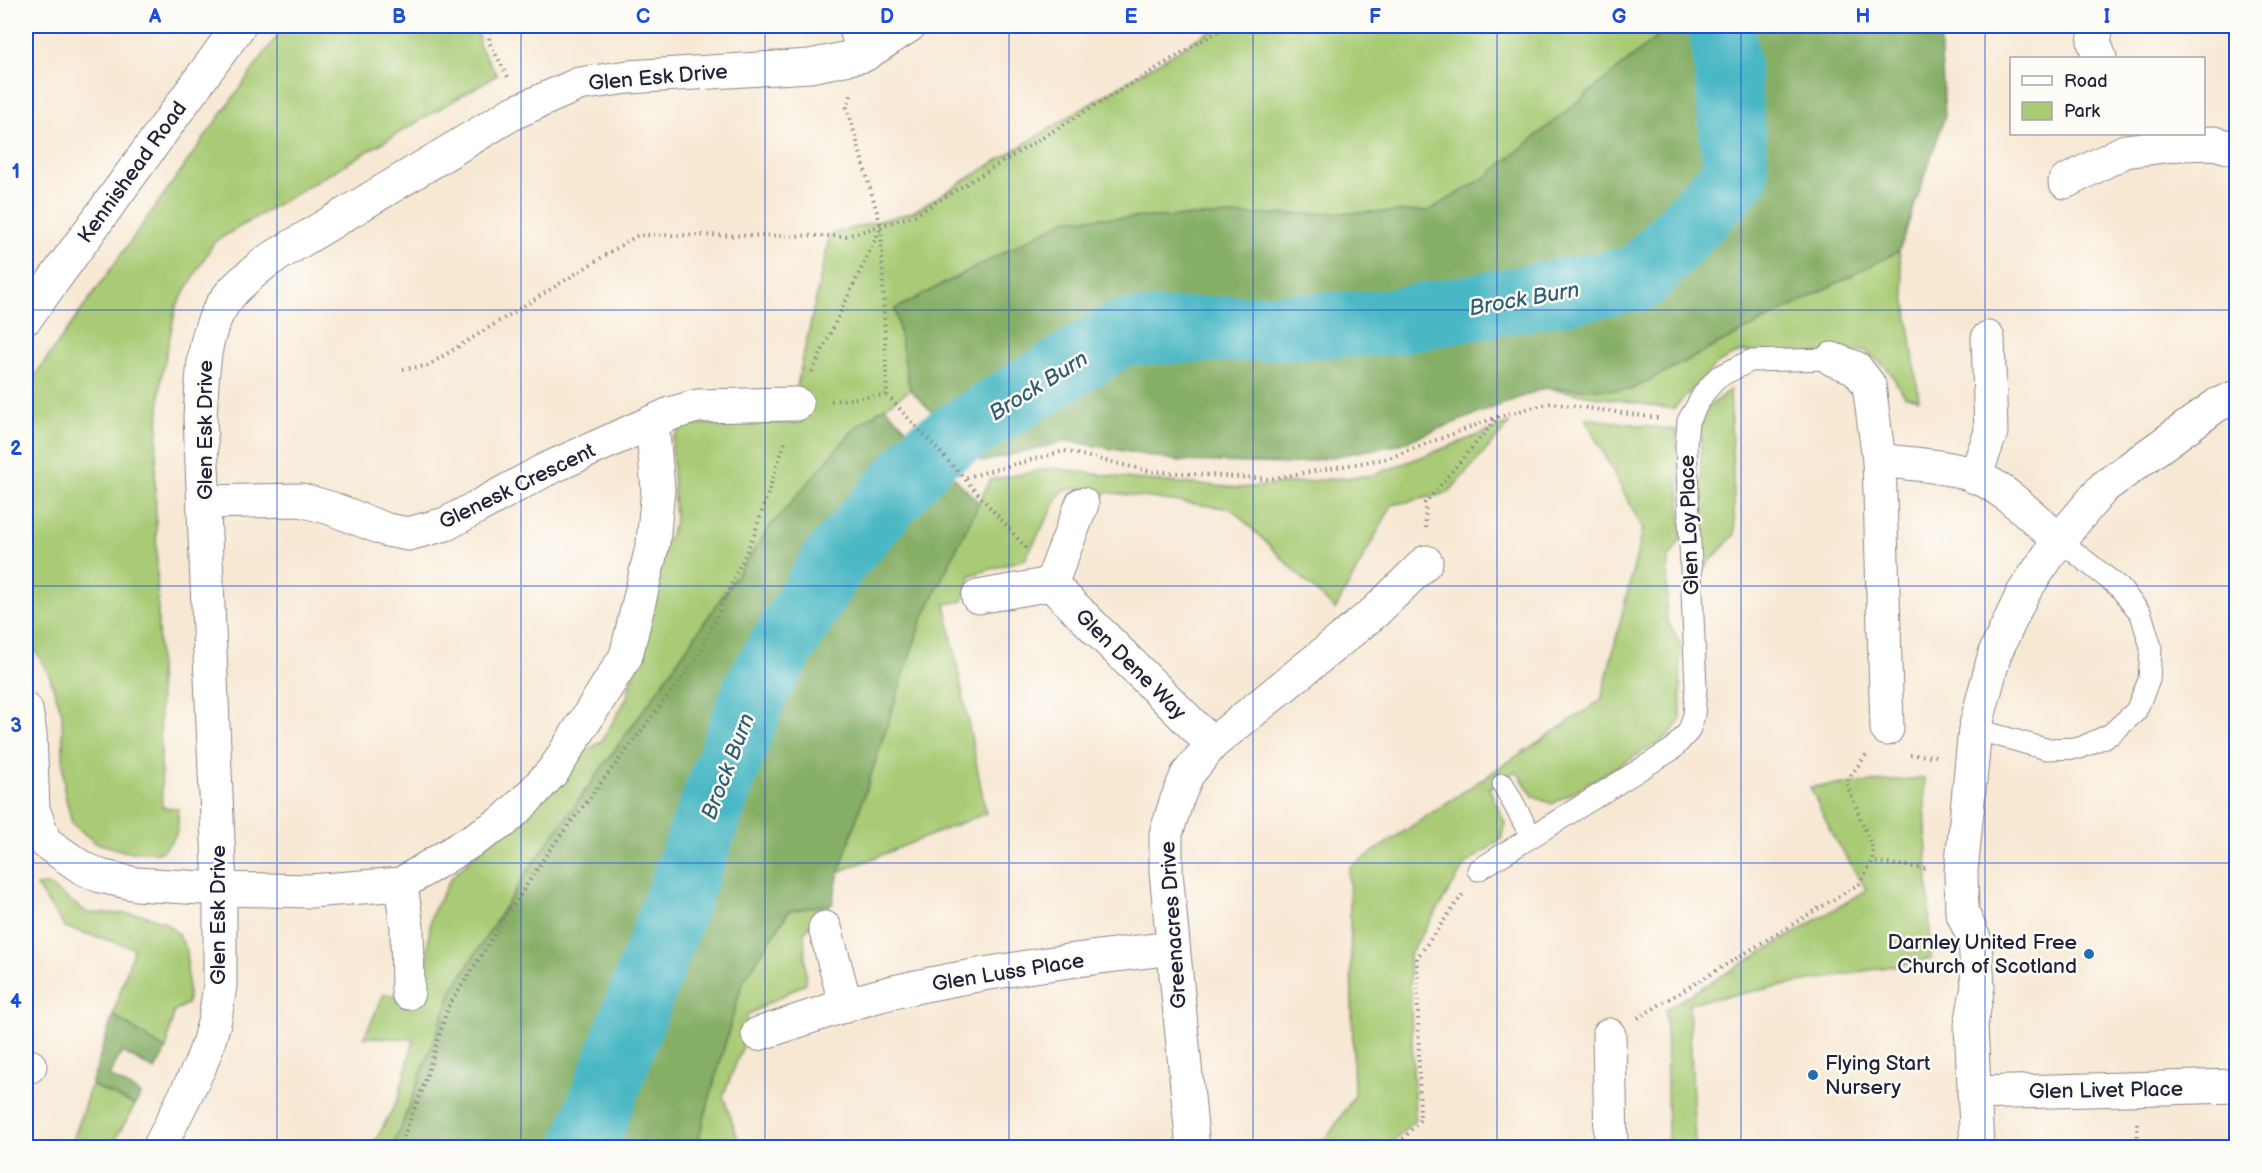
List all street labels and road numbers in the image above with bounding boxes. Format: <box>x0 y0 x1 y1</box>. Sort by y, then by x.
street label: Glen Esk Drive <box>587 59 729 96</box>
street label: Kennishead Road <box>73 97 192 248</box>
street label: Glen Esk Drive <box>193 360 218 500</box>
street label: Glenesk Crescent <box>435 438 600 535</box>
street label: Glen Loy Place <box>1675 454 1704 596</box>
street label: Glen Dene Way <box>1070 604 1192 725</box>
street label: Greenacres Drive <box>1155 840 1192 1010</box>
street label: Glen Esk Drive <box>206 845 231 985</box>
street label: Glen Luss Place <box>930 948 1086 997</box>
street label: Glen Livet Place <box>2029 1077 2183 1104</box>

